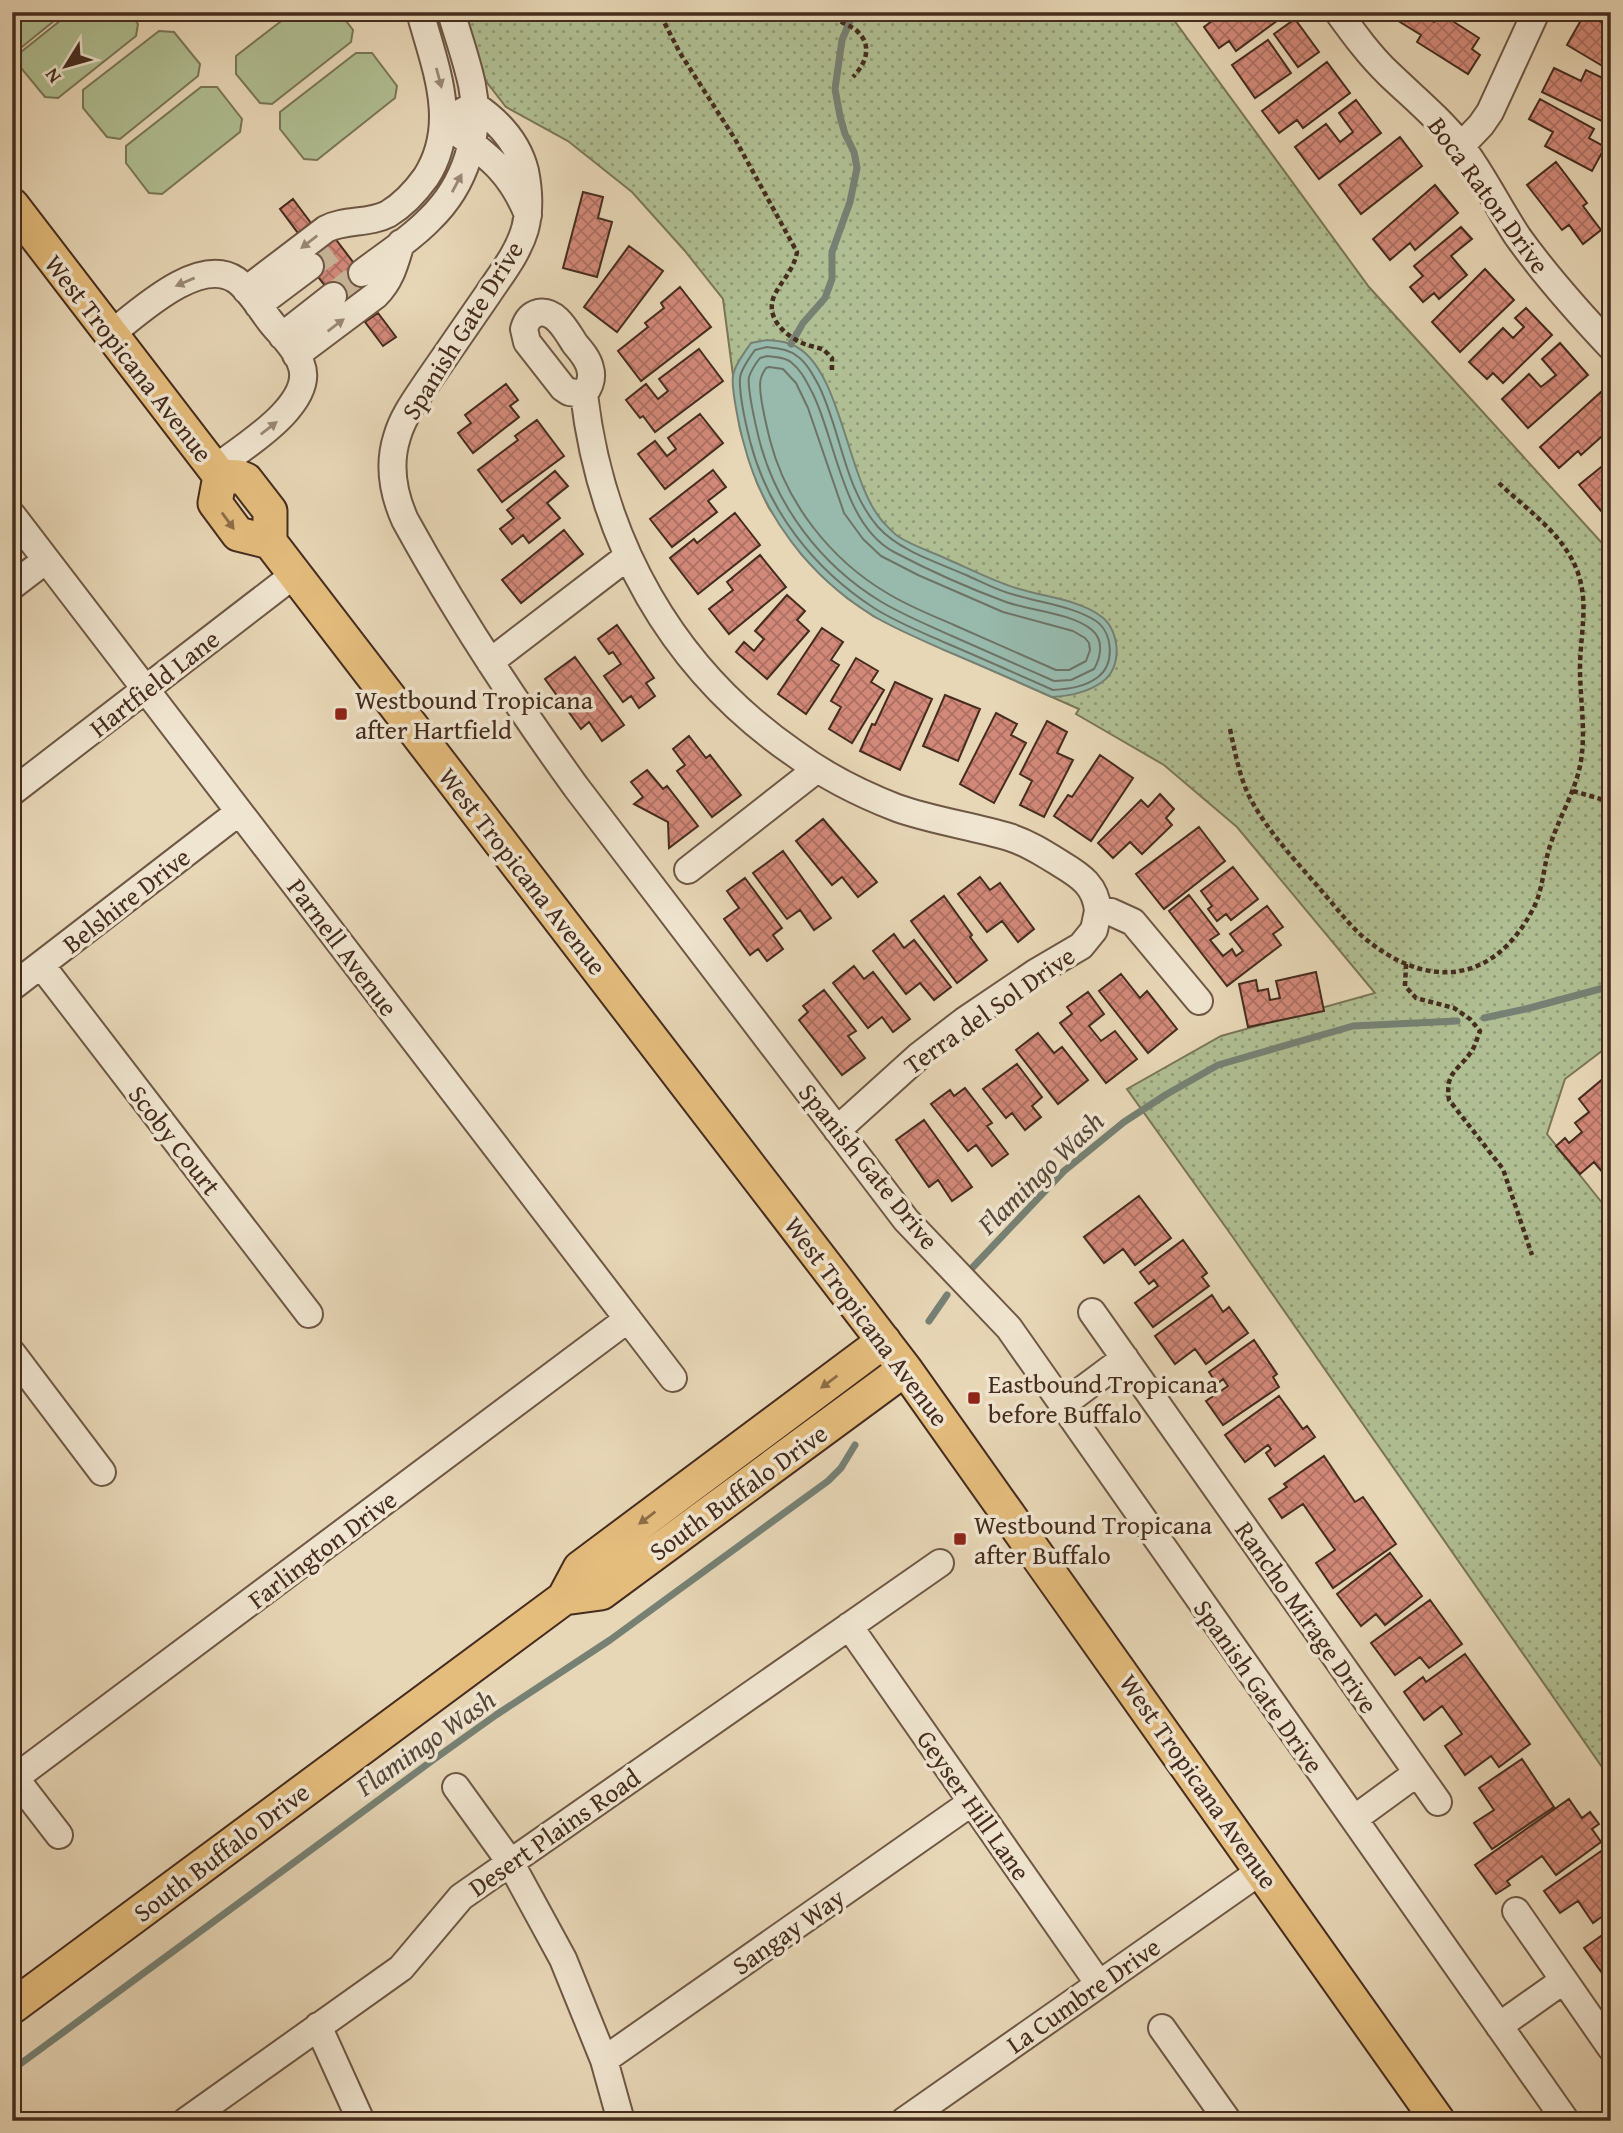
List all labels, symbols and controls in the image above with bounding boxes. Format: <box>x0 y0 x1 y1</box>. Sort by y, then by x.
north arrow <box>32 32 102 102</box>
text: N <box>37 62 67 90</box>
one-way arrow <box>434 68 444 89</box>
street label: Boca Raton Drive <box>1419 108 1559 282</box>
one-way arrow <box>451 173 462 193</box>
street label: Spanish Gate Drive <box>391 233 533 427</box>
one-way arrow <box>300 234 318 248</box>
street label: West Tropicana Avenue <box>35 246 223 470</box>
one-way arrow <box>174 277 195 288</box>
one-way arrow <box>327 319 345 333</box>
one-way arrow <box>259 420 277 435</box>
one-way arrow <box>221 512 235 530</box>
street label: Hartfield Lane <box>81 620 227 746</box>
place label: Westbound Tropicana after Hartfield <box>355 680 594 749</box>
marker: Westbound Tropicana after Hartfield <box>333 706 349 722</box>
street label: West Tropicana Avenue <box>429 759 617 983</box>
street label: Belshire Drive <box>54 838 198 962</box>
street label: Parnell Avenue <box>278 870 408 1024</box>
street label: Terra del Sol Drive <box>895 936 1083 1084</box>
street label: Spanish Gate Drive <box>789 1074 949 1258</box>
street label: Scoby Court <box>119 1076 231 1204</box>
water label: Flamingo Wash <box>967 1101 1113 1244</box>
street label: West Tropicana Avenue <box>775 1208 959 1434</box>
place label: Eastbound Tropicana before Buffalo <box>988 1364 1219 1433</box>
one-way arrow <box>820 1375 838 1389</box>
marker: Eastbound Tropicana before Buffalo <box>966 1390 982 1406</box>
street label: South Buffalo Drive <box>641 1414 835 1570</box>
street label: Farlington Drive <box>239 1480 405 1618</box>
place label: Westbound Tropicana after Buffalo <box>974 1505 1213 1574</box>
one-way arrow <box>638 1511 656 1525</box>
street label: Rancho Mirage Drive <box>1226 1513 1388 1721</box>
marker: Westbound Tropicana after Buffalo <box>952 1531 968 1547</box>
street label: Spanish Gate Drive <box>1184 1591 1334 1781</box>
street label: West Tropicana Avenue <box>1110 1666 1288 1896</box>
water label: Flamingo Wash <box>346 1679 503 1806</box>
street label: Geyser Hill Lane <box>908 1722 1040 1888</box>
street label: Desert Plains Road <box>460 1758 648 1906</box>
street label: South Buffalo Drive <box>125 1773 317 1931</box>
street label: Sangay Way <box>724 1878 852 1984</box>
street label: La Cumbre Drive <box>998 1927 1168 2063</box>

